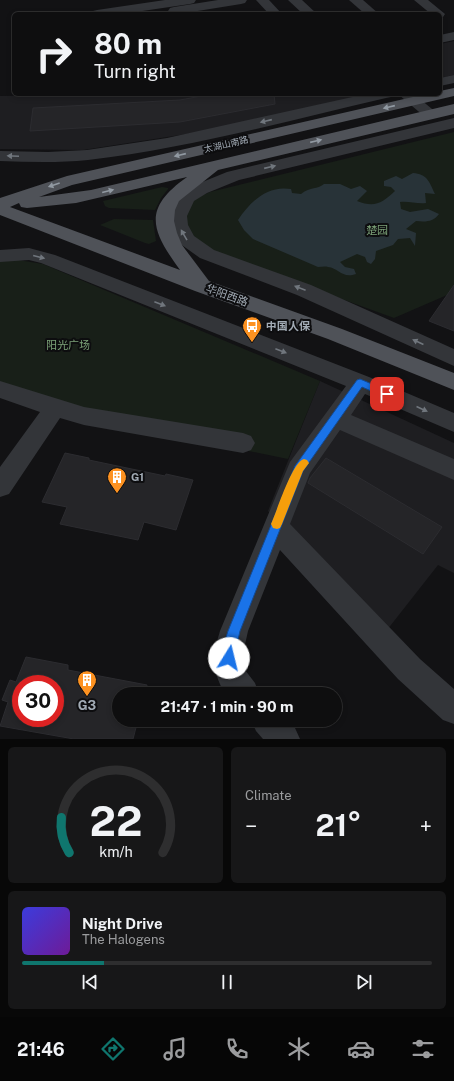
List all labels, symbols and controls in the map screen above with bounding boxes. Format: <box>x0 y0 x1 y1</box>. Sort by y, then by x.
text: 80 m <box>94 27 162 60</box>
icon: right <box>28 28 80 80</box>
text: Turn right <box>94 61 176 82</box>
one-way arrow <box>382 105 395 111</box>
one-way arrow <box>260 118 272 124</box>
street label: 太湖山南路 <box>203 134 249 154</box>
one-way arrow <box>310 138 322 144</box>
one-way arrow <box>174 152 186 158</box>
one-way arrow <box>6 153 19 159</box>
one-way arrow <box>264 164 277 170</box>
one-way arrow <box>47 182 59 188</box>
one-way arrow <box>102 188 114 194</box>
park label: 楚园 <box>366 224 388 236</box>
one-way arrow <box>181 229 188 241</box>
one-way arrow <box>32 254 45 260</box>
street label: 华阳西路 <box>204 282 250 308</box>
one-way arrow <box>294 285 306 291</box>
one-way arrow <box>154 301 166 307</box>
bus stop icon: 中国人保 <box>241 315 263 343</box>
place label: 中国人保 <box>266 320 311 332</box>
park label: 阳光广场 <box>46 339 90 351</box>
one-way arrow <box>413 339 424 345</box>
one-way arrow <box>275 349 287 355</box>
pin <box>370 377 404 411</box>
icon: arrive <box>376 383 398 405</box>
one-way arrow <box>416 406 428 412</box>
building icon: G1 <box>106 466 128 494</box>
place label: G1 <box>131 471 144 483</box>
position arrow <box>208 637 250 679</box>
building icon: G3 <box>76 669 98 697</box>
speed limit sign: 30 <box>12 675 64 727</box>
place label: G3 <box>78 698 97 713</box>
text: 21:47 · 1 min · 90 m <box>161 698 293 715</box>
text: Climate <box>245 788 292 803</box>
text: 22 <box>89 796 142 845</box>
text: 21° <box>315 807 362 843</box>
text: − <box>245 813 257 839</box>
text: + <box>420 813 432 839</box>
text: km/h <box>99 843 132 860</box>
text: Night Drive <box>82 915 163 932</box>
text: The Halogens <box>82 932 165 947</box>
icon: previous <box>79 971 101 993</box>
icon: pause <box>216 971 238 993</box>
icon: next <box>353 971 375 993</box>
icon: directions <box>99 1035 127 1063</box>
icon: music <box>161 1035 189 1063</box>
icon: phone <box>223 1035 251 1063</box>
icon: climate <box>285 1035 313 1063</box>
icon: car <box>347 1035 375 1063</box>
icon: filters <box>409 1035 437 1063</box>
text: 21:46 <box>17 1039 65 1060</box>

